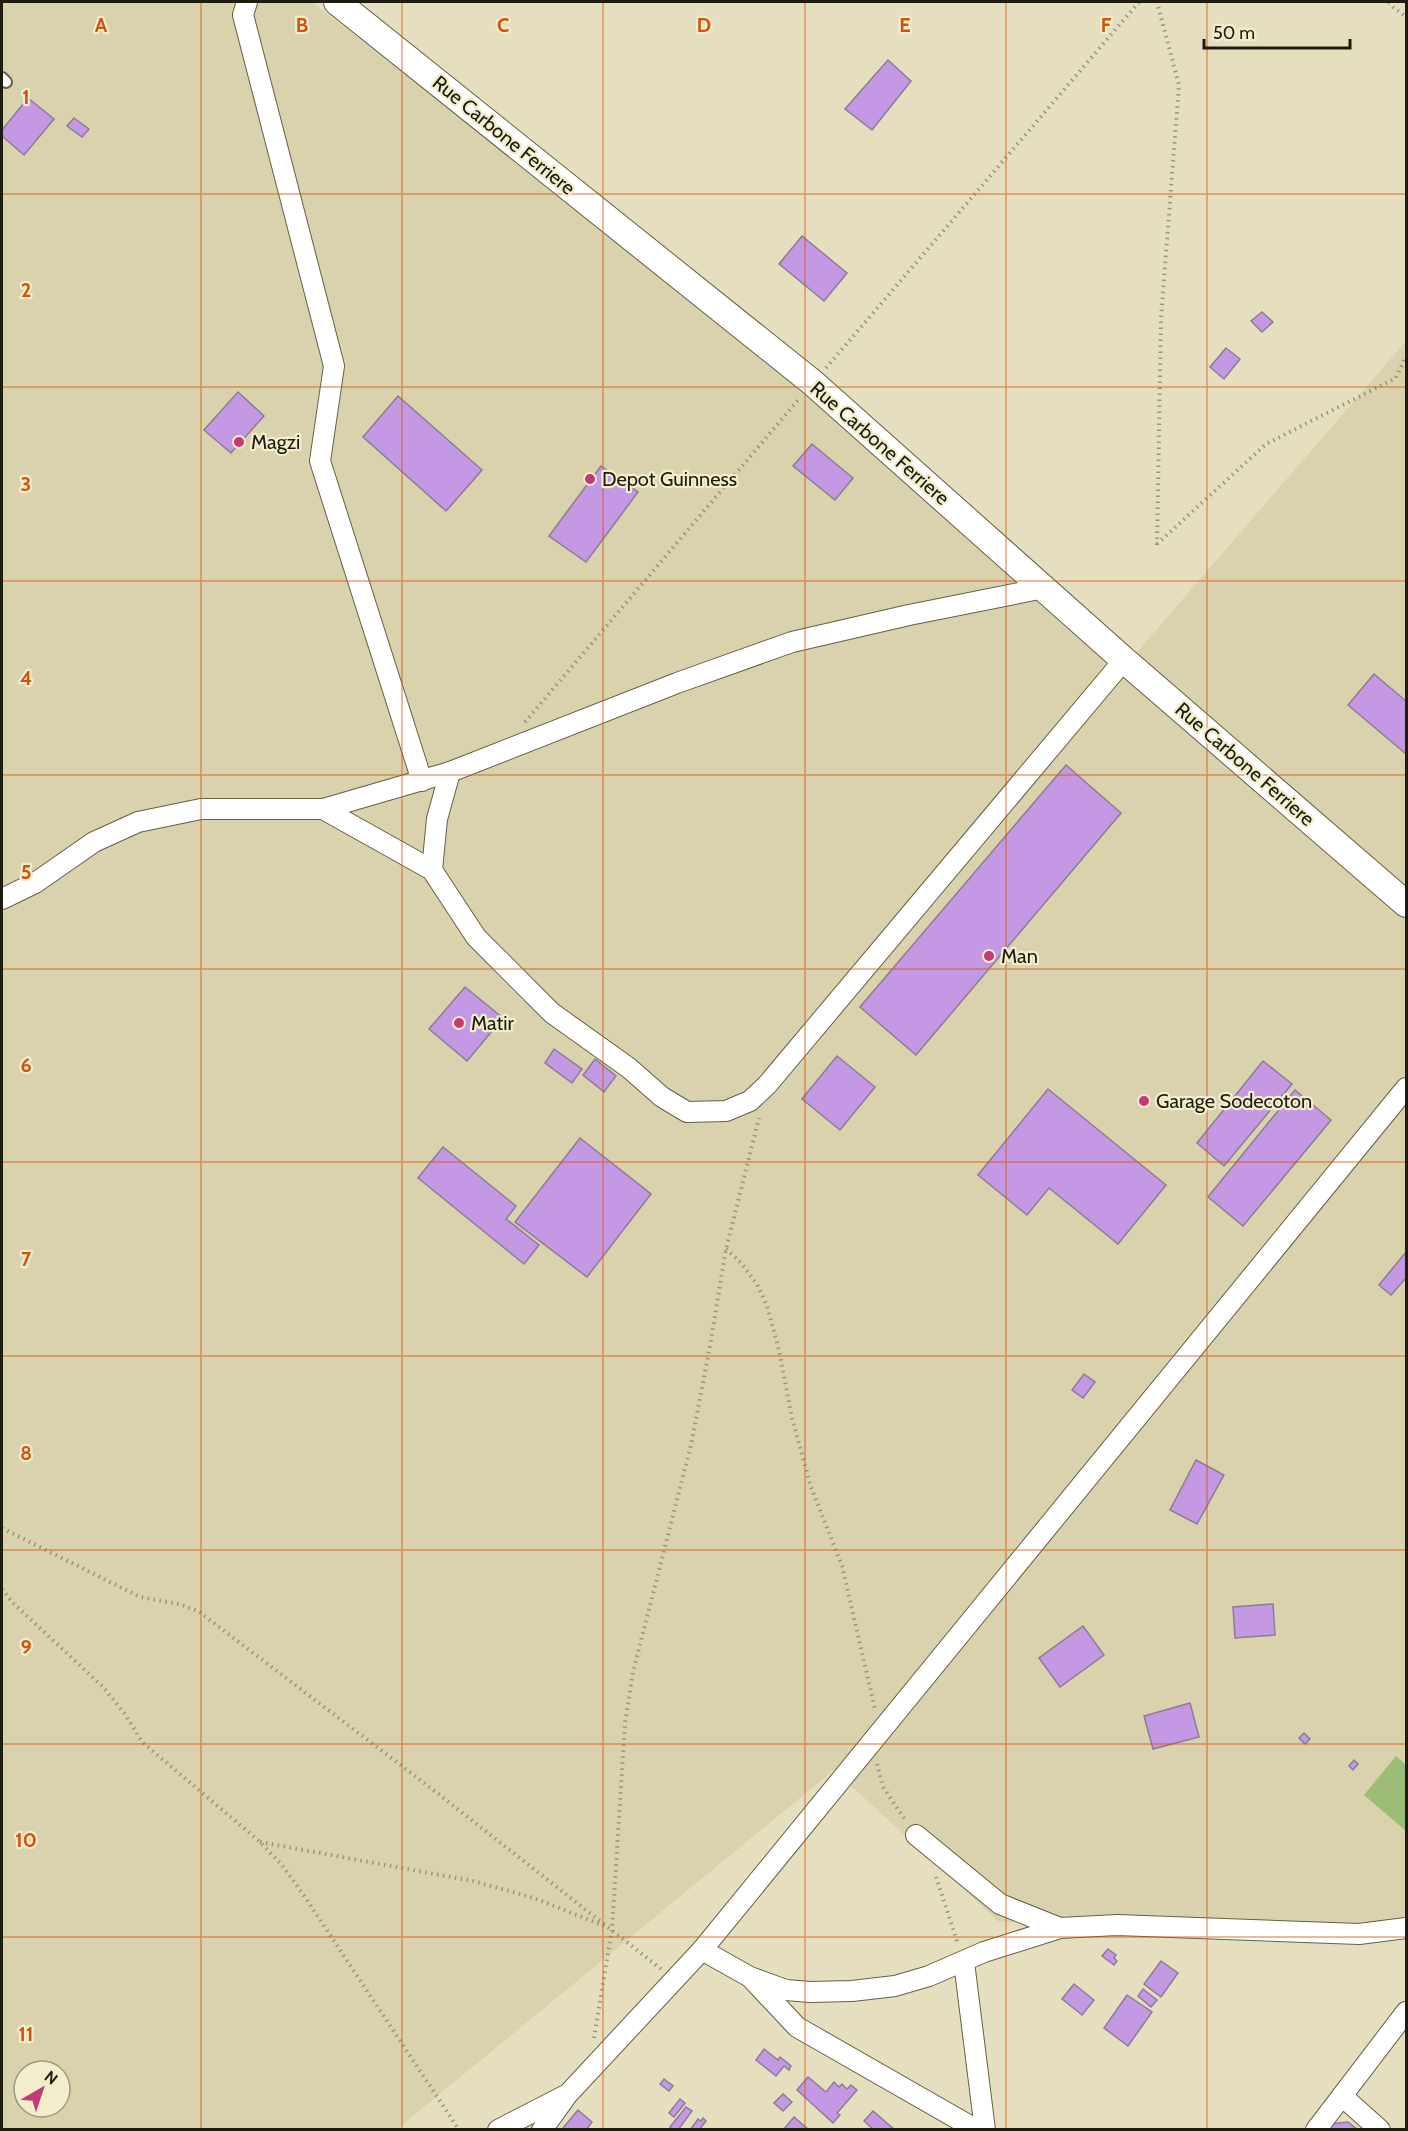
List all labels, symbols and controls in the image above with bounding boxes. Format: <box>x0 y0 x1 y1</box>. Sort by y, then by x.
scale bar <box>1204 12 1350 50</box>
text: A <box>95 13 108 37</box>
text: B <box>296 13 308 37</box>
text: C <box>497 13 509 37</box>
text: D <box>697 13 711 37</box>
text: E <box>899 13 911 37</box>
text: F <box>1101 13 1112 37</box>
text: 50 m <box>1213 22 1255 44</box>
street label: Rue Carbone Ferriere <box>428 70 580 200</box>
text: 1 <box>22 85 30 109</box>
text: 2 <box>21 278 31 302</box>
street label: Rue Carbone Ferriere <box>806 376 954 510</box>
place label: Magzi <box>251 430 300 454</box>
marker: Magzi <box>232 435 246 449</box>
place label: Depot Guinness <box>602 467 737 491</box>
text: 3 <box>21 472 31 496</box>
marker: Depot Guinness <box>583 472 597 486</box>
text: 4 <box>20 666 32 690</box>
street label: Rue Carbone Ferriere <box>1171 697 1319 831</box>
text: 5 <box>21 860 31 884</box>
place label: Man <box>1001 944 1038 968</box>
marker: Man <box>982 949 996 963</box>
place label: Matir <box>471 1011 515 1035</box>
marker: Matir <box>452 1016 466 1030</box>
text: 6 <box>20 1053 32 1077</box>
place label: Garage Sodecoton <box>1156 1089 1312 1113</box>
marker: Garage Sodecoton <box>1137 1094 1151 1108</box>
text: 7 <box>21 1247 32 1271</box>
text: 8 <box>20 1441 32 1465</box>
text: 9 <box>20 1635 32 1659</box>
text: 10 <box>15 1828 37 1852</box>
text: 11 <box>19 2022 33 2046</box>
north arrow <box>12 2059 72 2119</box>
text: N <box>41 2067 61 2089</box>

